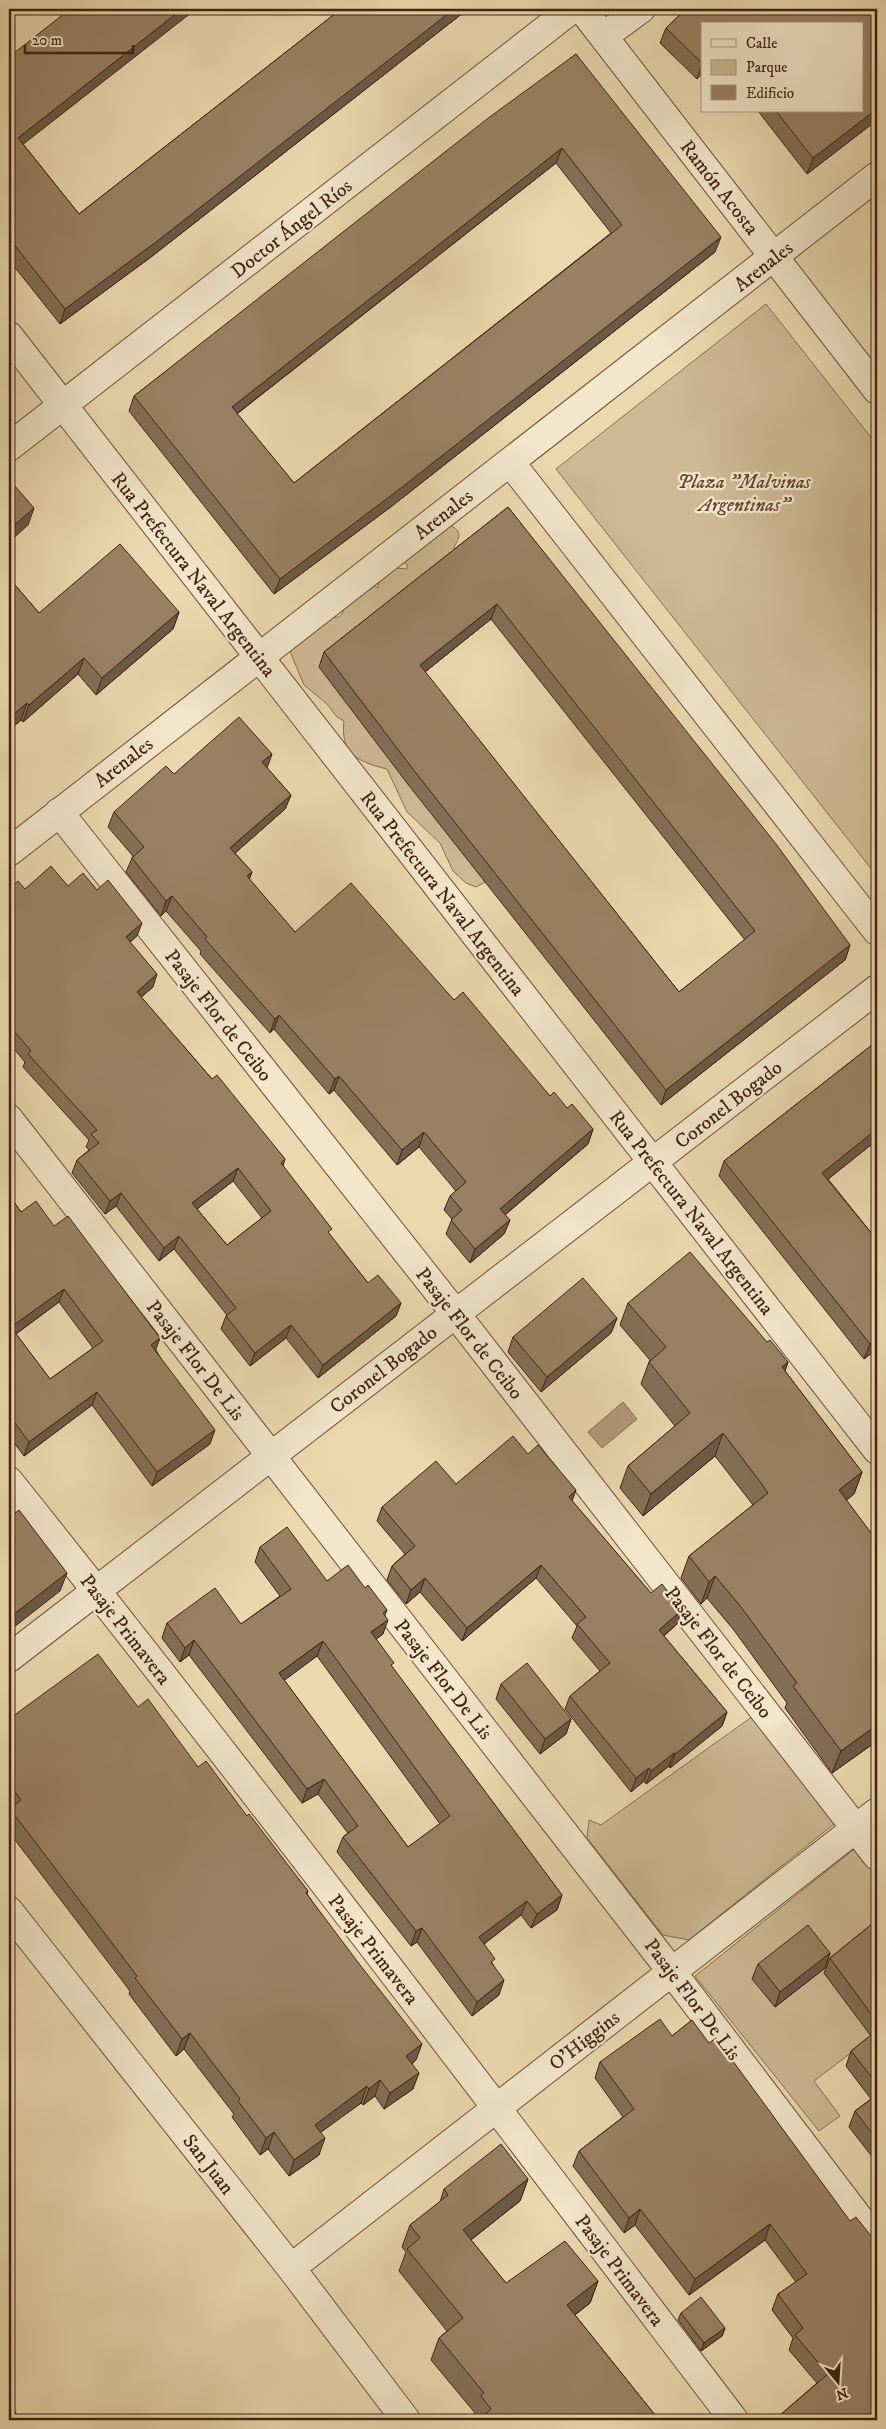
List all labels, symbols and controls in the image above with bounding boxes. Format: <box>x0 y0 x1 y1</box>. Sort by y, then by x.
scale bar <box>25 22 132 54</box>
legend <box>701 22 864 112</box>
text: 20 m <box>32 31 62 50</box>
text: Calle <box>746 34 778 53</box>
text: Parque <box>746 58 787 77</box>
text: Edificio <box>746 84 794 103</box>
street label: Ramón Acosta <box>674 135 764 241</box>
street label: Doctor Ángel Ríos <box>226 173 358 284</box>
street label: Arenales <box>729 236 799 298</box>
street label: Rua Prefectura Naval Argentina <box>105 467 281 683</box>
park label: Plaza "Malvinas Argentinas" <box>677 470 812 518</box>
street label: Arenales <box>409 484 479 546</box>
street label: Arenales <box>89 732 159 794</box>
street label: Rua Prefectura Naval Argentina <box>354 786 530 1002</box>
street label: Pasaje Flor de Ceibo <box>159 945 277 1087</box>
street label: Coronel Bogado <box>670 1055 788 1155</box>
street label: Rua Prefectura Naval Argentina <box>603 1105 779 1321</box>
street label: Pasaje Flor de Ceibo <box>410 1263 528 1405</box>
street label: Pasaje Flor De Lis <box>140 1296 250 1426</box>
street label: Coronel Bogado <box>325 1320 443 1420</box>
street label: Pasaje Primavera <box>74 1570 176 1691</box>
street label: Pasaje Flor de Ceibo <box>659 1582 777 1724</box>
street label: Pasaje Flor De Lis <box>388 1615 498 1745</box>
street label: Pasaje Primavera <box>322 1890 424 2011</box>
street label: Pasaje Flor De Lis <box>638 1934 746 2066</box>
street label: O'Higgins <box>545 2006 626 2077</box>
street label: San Juan <box>176 2130 240 2201</box>
street label: Pasaje Primavera <box>569 2210 669 2332</box>
north arrow <box>814 2356 864 2406</box>
text: N <box>833 2383 850 2404</box>

